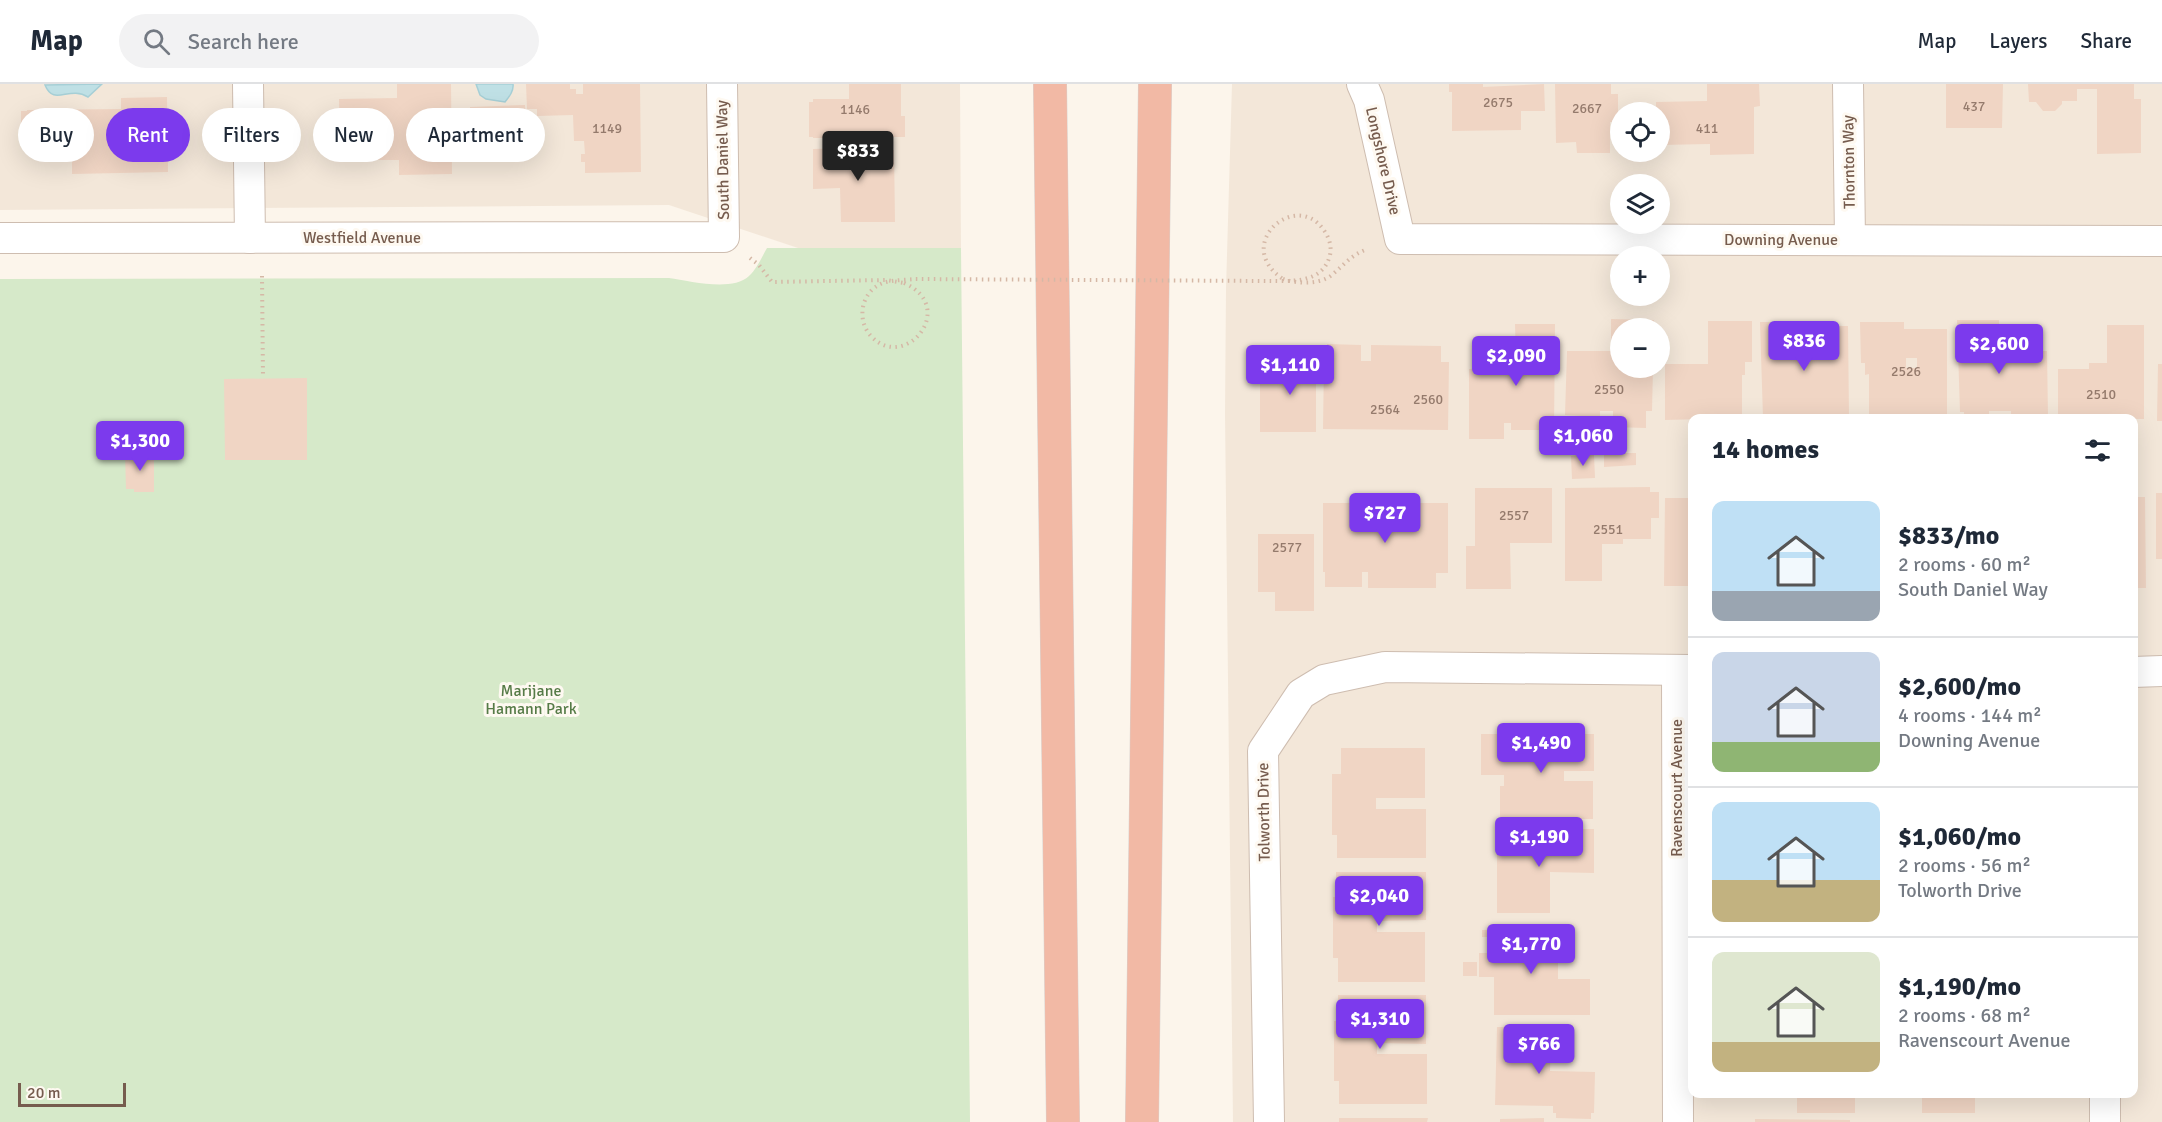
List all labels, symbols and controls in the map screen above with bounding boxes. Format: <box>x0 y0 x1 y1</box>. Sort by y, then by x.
search box <box>119 14 539 68</box>
text: Map <box>30 24 83 58</box>
icon: search <box>140 25 173 58</box>
text: Search here <box>188 28 299 55</box>
text: Map <box>1918 28 1956 54</box>
text: Layers <box>1989 28 2047 54</box>
text: Share <box>2080 28 2132 54</box>
house number: 2675 <box>1483 94 1513 111</box>
house number: 437 <box>1963 98 1985 115</box>
street label: South Daniel Way <box>712 99 734 220</box>
house number: 2667 <box>1572 100 1602 117</box>
house number: 1146 <box>840 101 870 118</box>
map controls <box>1610 102 1670 378</box>
button: locate <box>1610 102 1670 162</box>
street label: Longshore Drive <box>1361 105 1405 217</box>
chip: Buy <box>18 108 94 162</box>
chip: Rent <box>106 108 190 162</box>
chip: Filters <box>202 108 301 162</box>
chip: New <box>313 108 394 162</box>
chip: Apartment <box>406 108 545 162</box>
street label: Thornton Way <box>1838 114 1860 209</box>
house number: 1149 <box>592 120 622 137</box>
house number: 411 <box>1696 120 1718 137</box>
pin: $833 <box>822 131 894 182</box>
text: $833 <box>836 138 880 163</box>
button: layers <box>1610 174 1670 234</box>
street label: Westfield Avenue <box>303 228 421 248</box>
street label: Downing Avenue <box>1724 230 1838 250</box>
button: + <box>1610 246 1670 306</box>
button: − <box>1610 318 1670 378</box>
pin: $836 <box>1768 321 1840 372</box>
pin: $2,600 <box>1950 324 2048 375</box>
text: $836 <box>1782 328 1826 353</box>
text: $2,600 <box>1969 331 2029 356</box>
pin: $2,090 <box>1467 336 1565 387</box>
text: $2,090 <box>1486 343 1546 368</box>
pin: $1,110 <box>1241 345 1339 396</box>
text: $1,110 <box>1260 352 1320 377</box>
house number: 2526 <box>1891 363 1921 380</box>
house number: 2550 <box>1594 381 1624 398</box>
house number: 2510 <box>2086 386 2116 403</box>
house number: 2560 <box>1413 391 1443 408</box>
house number: 2564 <box>1370 401 1401 418</box>
pin: $1,060 <box>1534 416 1632 467</box>
pin: $1,300 <box>91 421 189 472</box>
text: $1,060 <box>1553 423 1613 448</box>
text: $1,300 <box>110 428 170 453</box>
text: 14 homes <box>1712 434 1819 466</box>
icon: filters <box>2081 434 2114 467</box>
pin: $727 <box>1349 493 1421 544</box>
text: $727 <box>1363 500 1407 525</box>
house number: 2557 <box>1499 507 1529 524</box>
text: $833/mo <box>1898 520 1999 552</box>
house number: 2551 <box>1593 521 1623 538</box>
icon: home <box>1760 525 1832 597</box>
house number: 2577 <box>1272 539 1302 556</box>
text: 2 rooms · 60 m² <box>1898 552 2031 577</box>
text: South Daniel Way <box>1898 577 2048 602</box>
text: $2,600/mo <box>1898 671 2021 703</box>
icon: home <box>1760 676 1832 748</box>
park label: Marijane Hamann Park <box>485 681 577 719</box>
text: 4 rooms · 144 m² <box>1898 703 2042 728</box>
street label: Ravenscourt Avenue <box>1667 719 1687 857</box>
pin: $1,490 <box>1492 723 1590 774</box>
text: Downing Avenue <box>1898 728 2040 753</box>
text: $1,490 <box>1511 730 1571 755</box>
street label: Tolworth Drive <box>1253 762 1275 862</box>
pin: $1,190 <box>1490 817 1588 868</box>
text: $1,060/mo <box>1898 821 2021 853</box>
text: $1,190 <box>1509 824 1569 849</box>
icon: home <box>1760 826 1832 898</box>
text: 2 rooms · 56 m² <box>1898 853 2031 878</box>
pin: $2,040 <box>1330 876 1428 927</box>
text: Tolworth Drive <box>1898 878 2022 903</box>
text: $2,040 <box>1349 883 1409 908</box>
pin: $1,770 <box>1482 924 1580 975</box>
text: $1,770 <box>1501 931 1561 956</box>
text: $1,190/mo <box>1898 971 2021 1003</box>
icon: home <box>1760 976 1832 1048</box>
pin: $1,310 <box>1331 999 1429 1050</box>
text: 2 rooms · 68 m² <box>1898 1003 2031 1028</box>
text: $1,310 <box>1350 1006 1410 1031</box>
pin: $766 <box>1503 1024 1575 1075</box>
text: Ravenscourt Avenue <box>1898 1028 2071 1053</box>
text: $766 <box>1517 1031 1561 1056</box>
scale bar <box>18 1080 126 1108</box>
text: 20 m <box>27 1083 61 1103</box>

